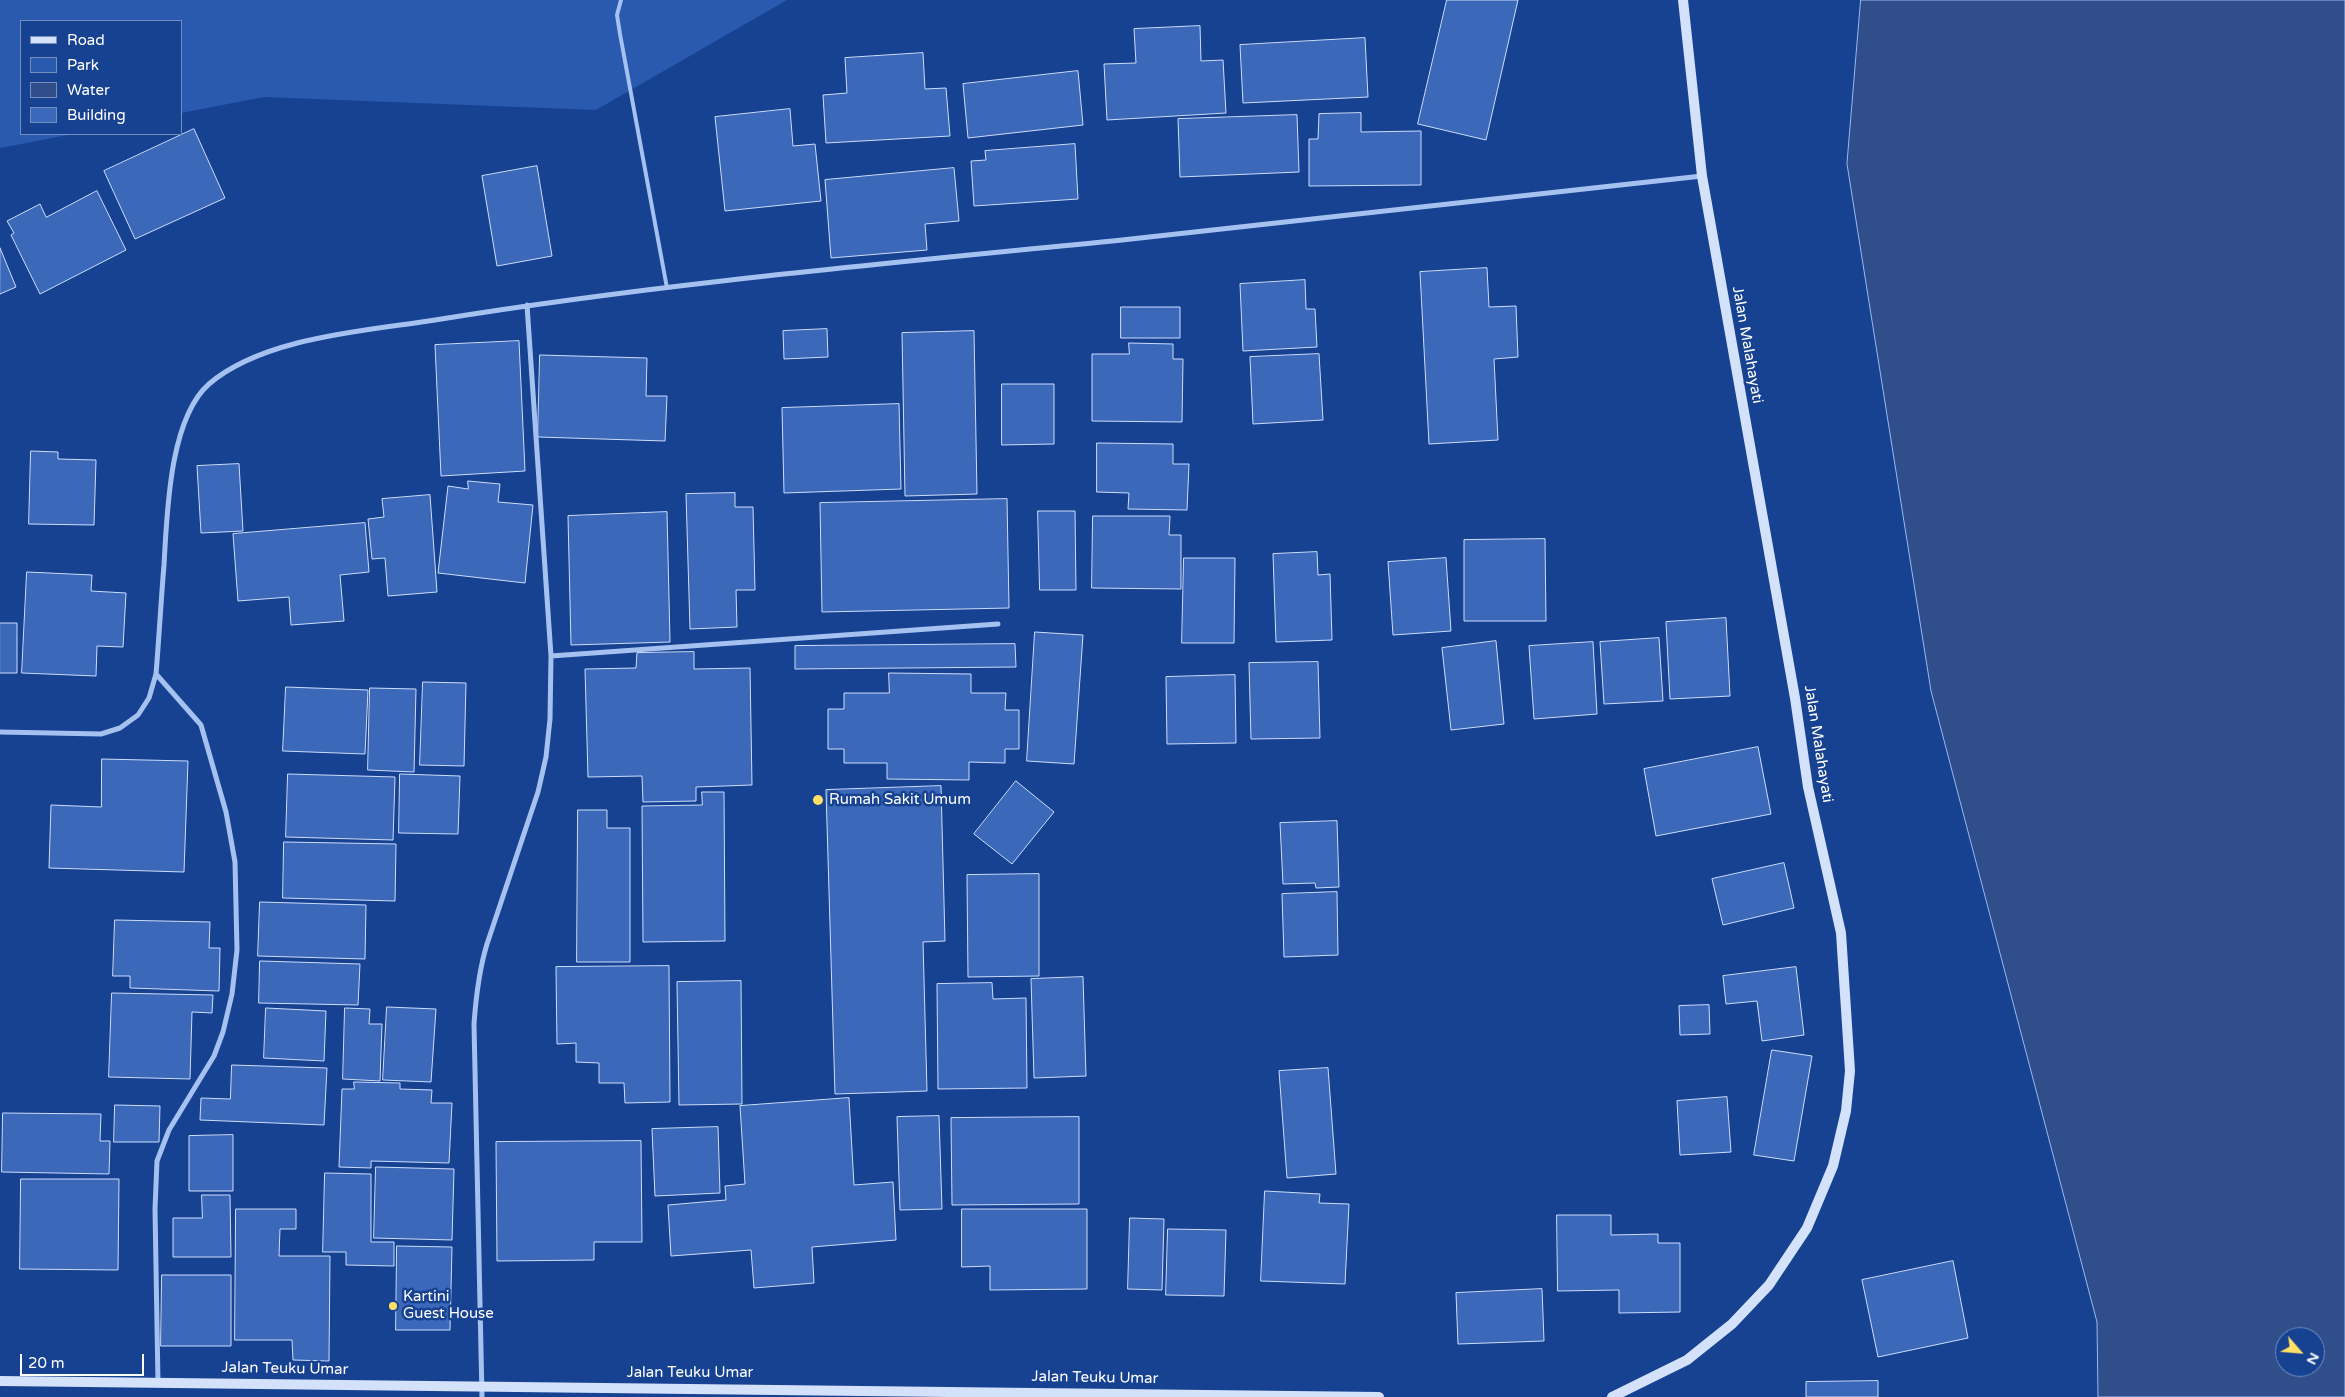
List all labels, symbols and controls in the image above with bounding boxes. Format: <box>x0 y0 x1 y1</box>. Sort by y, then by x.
legend <box>20 20 182 135</box>
text: Road <box>67 31 105 49</box>
text: Park <box>67 56 99 74</box>
text: Water <box>67 81 110 99</box>
text: Building <box>67 106 126 124</box>
street label: Jalan Malahayati <box>1728 285 1766 405</box>
street label: Jalan Malahayati <box>1800 684 1836 804</box>
place label: Rumah Sakit Umum <box>829 791 971 809</box>
marker: Rumah Sakit Umum <box>811 793 825 807</box>
place label: Kartini Guest House <box>403 1288 494 1323</box>
marker: Kartini Guest House <box>387 1300 399 1312</box>
north arrow <box>2275 1327 2325 1377</box>
scale bar <box>22 1344 146 1376</box>
text: N <box>2303 1350 2323 1367</box>
text: 20 m <box>28 1354 65 1372</box>
street label: Jalan Teuku Umar <box>222 1359 348 1379</box>
street label: Jalan Teuku Umar <box>627 1364 753 1382</box>
street label: Jalan Teuku Umar <box>1032 1368 1158 1388</box>

